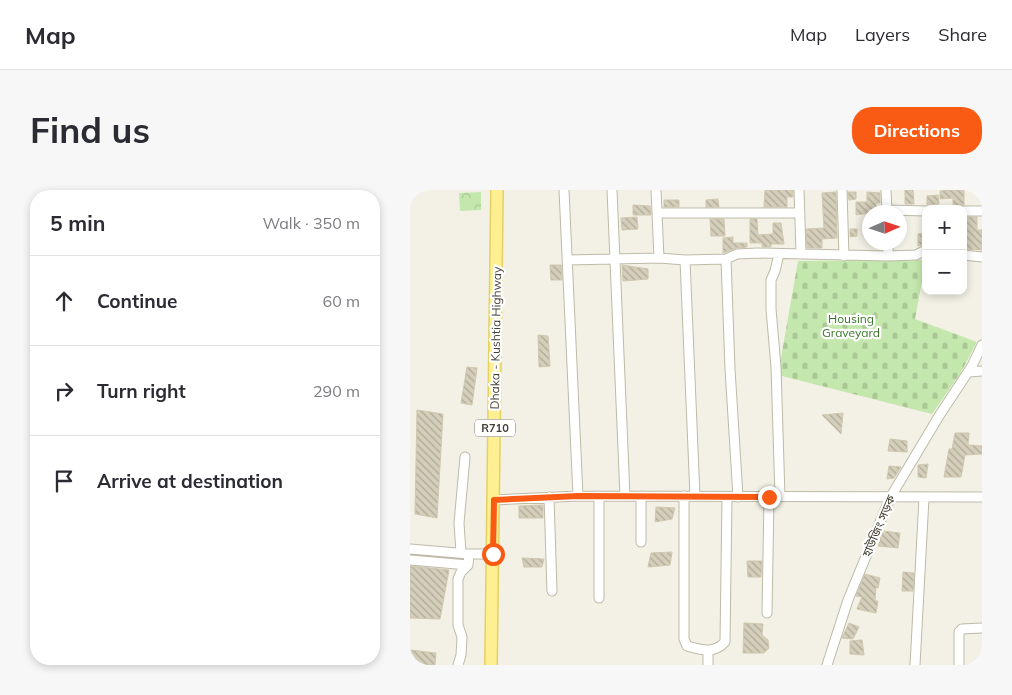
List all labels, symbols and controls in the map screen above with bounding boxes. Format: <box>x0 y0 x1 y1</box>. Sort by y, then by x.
text: Map <box>25 20 76 50</box>
text: Map <box>790 23 827 46</box>
text: Layers <box>855 23 910 46</box>
text: Share <box>938 23 987 46</box>
button: Directions <box>852 107 982 154</box>
text: Find us <box>30 108 150 152</box>
north arrow <box>862 205 907 250</box>
map controls <box>922 205 967 295</box>
button: + <box>922 205 967 250</box>
text: 5 min <box>50 210 105 236</box>
text: Walk · 350 m <box>262 213 360 233</box>
button: − <box>922 250 967 295</box>
street label: Dhaka - Kushtia Highway <box>487 266 504 410</box>
icon: ahead <box>50 287 78 315</box>
text: Continue <box>97 289 177 313</box>
text: 60 m <box>323 291 360 311</box>
park label: Housing Graveyard <box>822 311 880 340</box>
icon: right <box>50 377 78 405</box>
text: Turn right <box>97 379 186 403</box>
text: 290 m <box>313 381 360 401</box>
road number: R710 <box>475 420 515 437</box>
icon: arrive <box>50 467 78 495</box>
text: Arrive at destination <box>97 469 283 493</box>
route end <box>758 486 781 509</box>
street label: হাউজিং সড়ক <box>858 492 898 560</box>
route start <box>482 543 505 566</box>

